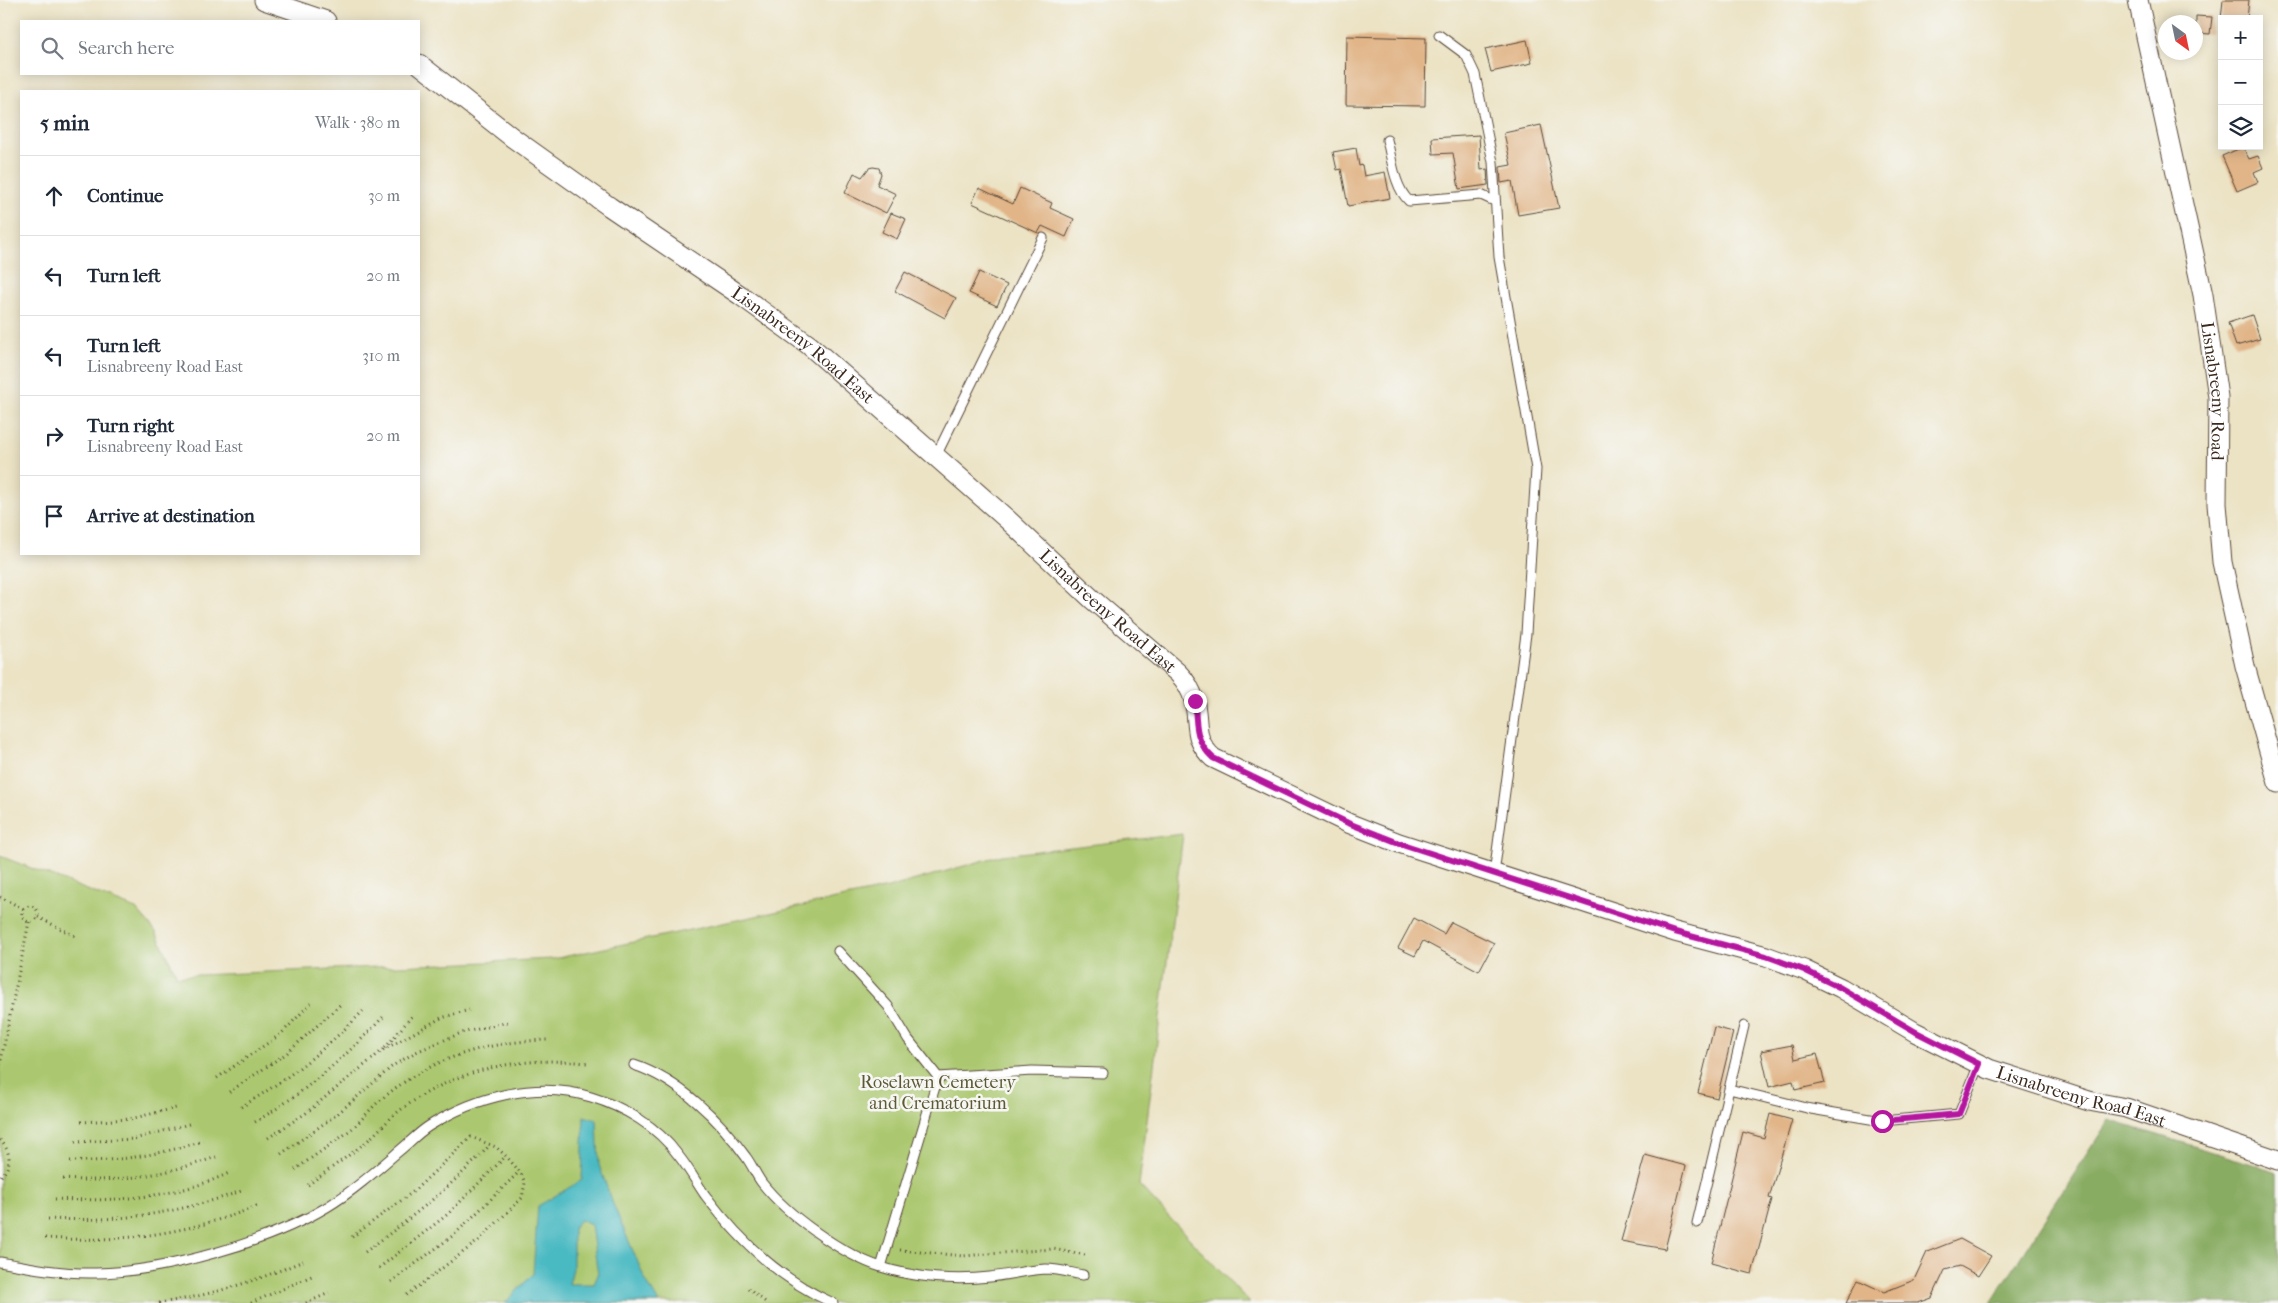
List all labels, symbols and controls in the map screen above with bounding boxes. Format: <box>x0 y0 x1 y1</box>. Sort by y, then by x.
north arrow <box>2158 15 2203 60</box>
map controls <box>2218 15 2263 150</box>
button: + <box>2218 15 2263 60</box>
search box <box>20 20 420 75</box>
icon: search <box>38 34 66 62</box>
text: Search here <box>78 37 174 59</box>
button: − <box>2218 60 2263 105</box>
button: layers <box>2218 105 2263 150</box>
text: 5 min <box>40 111 89 135</box>
text: Walk · 380 m <box>315 113 400 132</box>
icon: ahead <box>40 182 68 210</box>
text: Continue <box>87 185 163 207</box>
text: 30 m <box>368 186 400 205</box>
icon: left <box>40 262 68 290</box>
text: Turn left <box>87 265 161 287</box>
text: 20 m <box>366 266 400 285</box>
street label: Lisnabreeny Road East <box>728 282 879 408</box>
street label: Lisnabreeny Road <box>2197 320 2228 461</box>
text: Turn left <box>87 335 161 357</box>
icon: left <box>40 342 68 370</box>
text: 310 m <box>362 346 400 365</box>
text: Lisnabreeny Road East <box>87 357 243 376</box>
text: Turn right <box>87 415 174 437</box>
icon: right <box>40 422 68 450</box>
text: 20 m <box>366 426 400 445</box>
text: Lisnabreeny Road East <box>87 437 243 456</box>
icon: arrive <box>40 502 68 530</box>
text: Arrive at destination <box>87 505 255 527</box>
street label: Lisnabreeny Road East <box>1035 545 1181 678</box>
route end <box>1184 690 1207 713</box>
street label: Lisnabreeny Road East <box>1994 1062 2170 1132</box>
park label: Roselawn Cemetery and Crematorium <box>860 1072 1017 1114</box>
route start <box>1871 1110 1894 1133</box>

